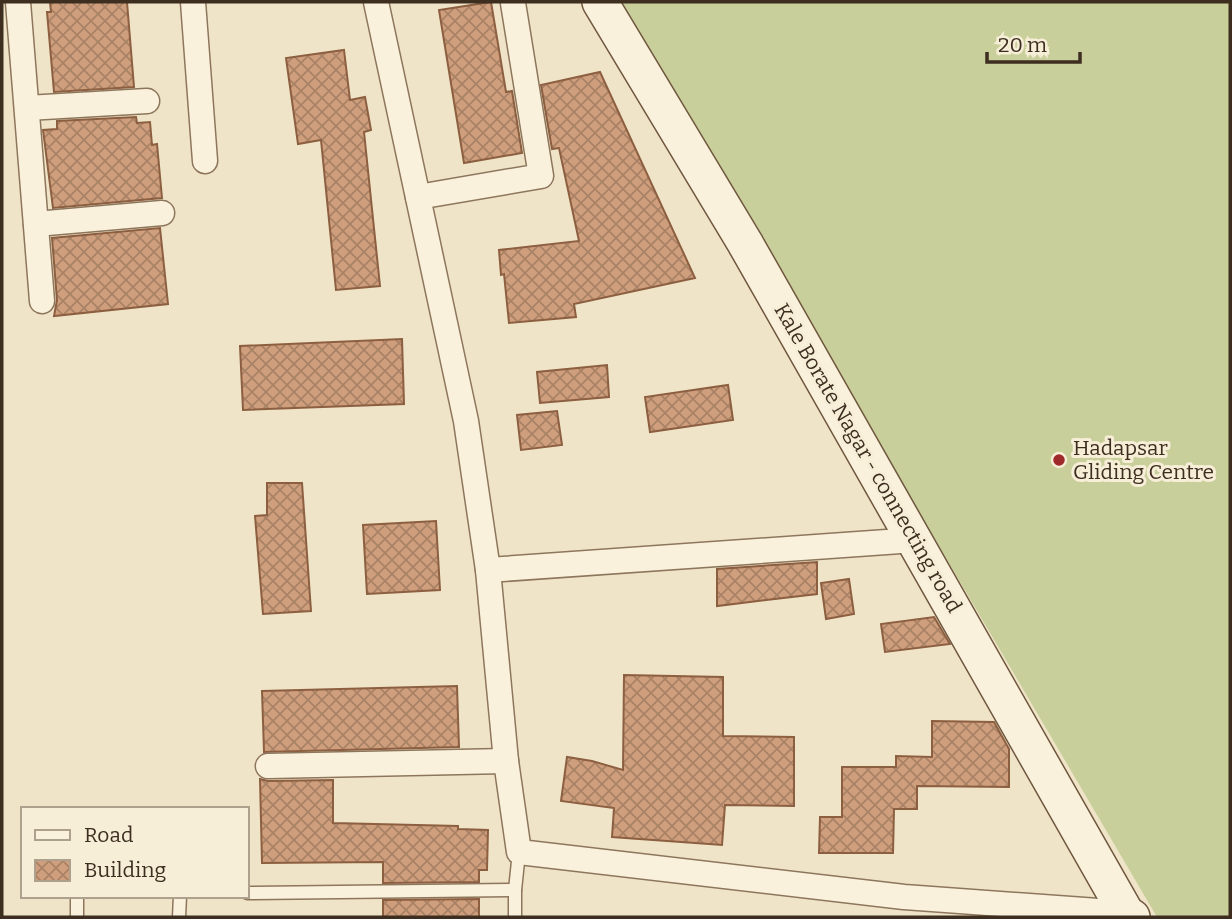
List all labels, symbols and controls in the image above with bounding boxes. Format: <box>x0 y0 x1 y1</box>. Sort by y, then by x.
scale bar <box>987 21 1080 65</box>
text: 20 m <box>998 32 1047 58</box>
street label: Kale Borate Nagar - connecting road <box>769 299 967 617</box>
place label: Hadapsar Gliding Centre <box>1073 435 1214 485</box>
marker: Hadapsar Gliding Centre <box>1051 452 1067 468</box>
legend <box>21 807 248 898</box>
text: Road <box>84 822 133 848</box>
text: Building <box>84 857 167 883</box>

